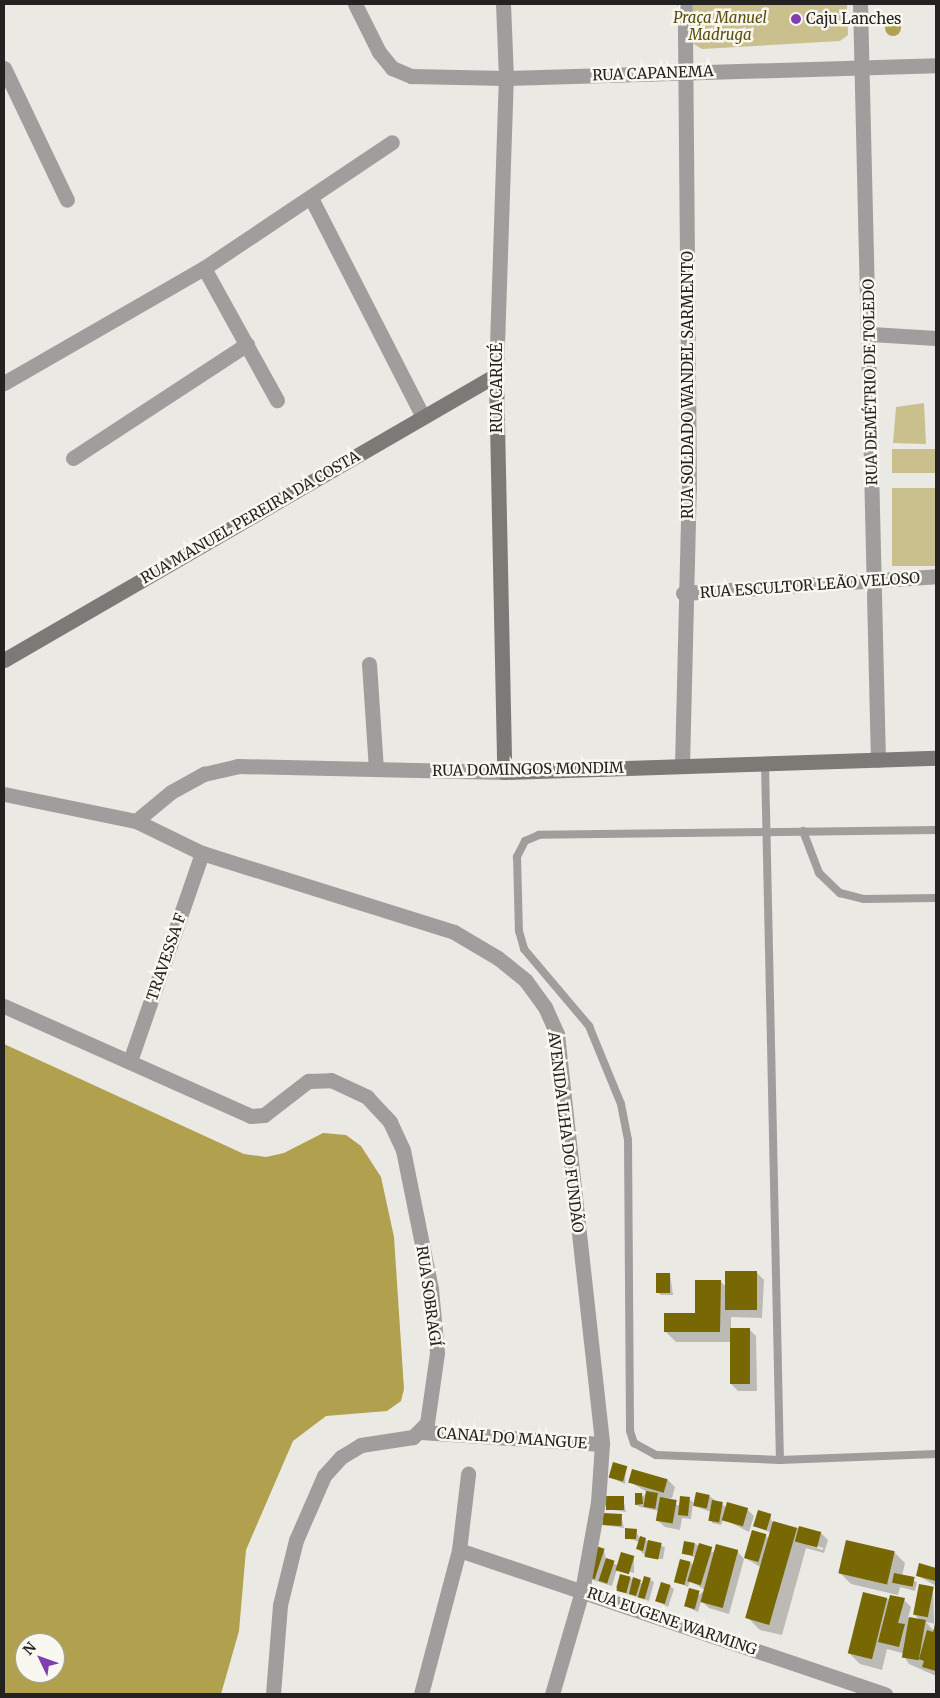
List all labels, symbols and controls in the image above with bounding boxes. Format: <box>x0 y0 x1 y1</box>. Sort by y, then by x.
park label: Praça Manuel Madruga <box>673 8 767 43</box>
place label: Caju Lanches <box>806 10 901 28</box>
marker: Caju Lanches <box>790 13 802 25</box>
street label: RUA CAPANEMA <box>592 62 714 84</box>
street label: RUA SOLDADO WANDEL SARMENTO <box>679 251 697 519</box>
street label: RUA DEMÉTRIO DE TOLEDO <box>859 279 881 485</box>
street label: RUA CARICÉ <box>488 343 506 433</box>
street label: RUA MANUEL PEREIRA DA COSTA <box>137 447 363 587</box>
street label: RUA ESCULTOR LEÃO VELOSO <box>699 568 921 602</box>
street label: RUA DOMINGOS MONDIM <box>432 758 624 780</box>
street label: TRAVESSA F <box>143 911 189 1003</box>
street label: AVENIDA ILHA DO FUNDÃO <box>545 1030 587 1234</box>
street label: RUA SOBRAGÍ <box>413 1244 445 1348</box>
street label: CANAL DO MANGUE <box>436 1424 588 1452</box>
street label: RUA EUGENE WARMING <box>585 1583 759 1659</box>
north arrow <box>15 1633 65 1683</box>
text: N <box>19 1638 40 1659</box>

